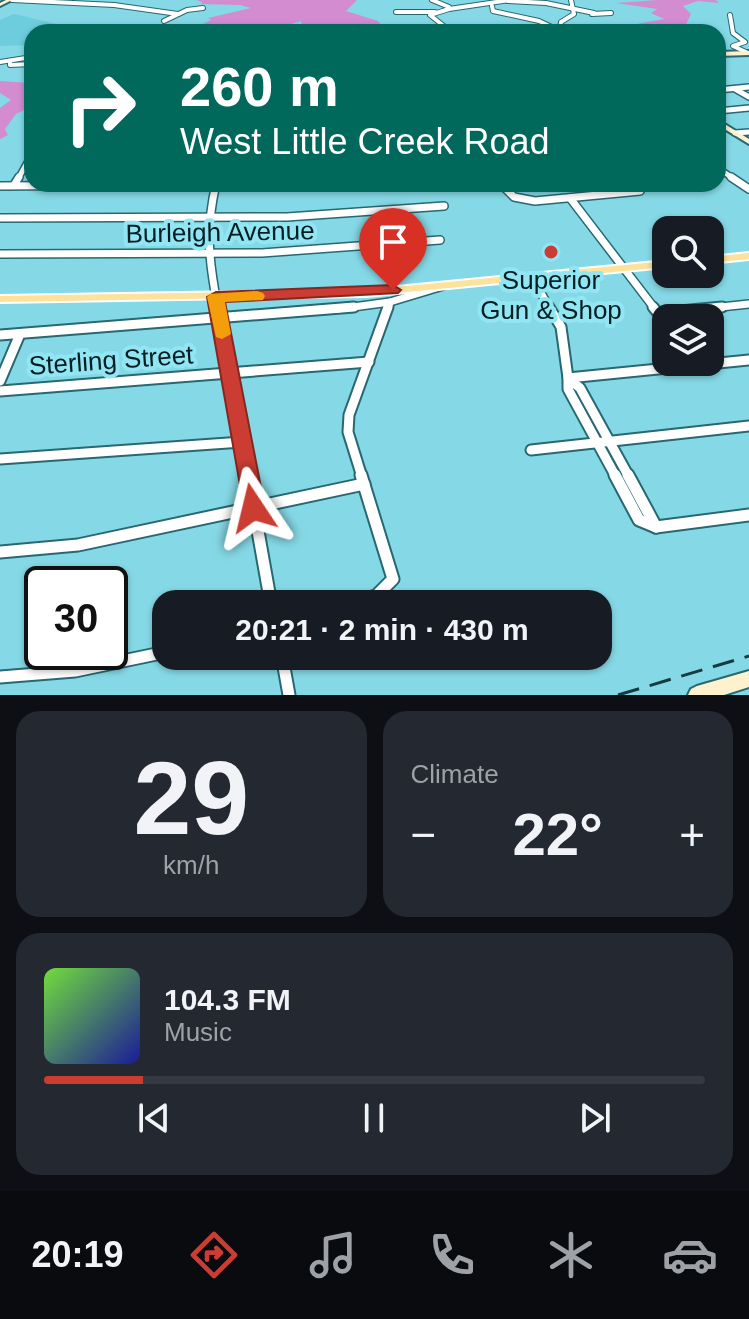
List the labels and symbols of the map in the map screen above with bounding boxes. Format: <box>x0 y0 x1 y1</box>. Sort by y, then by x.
pin <box>359 208 427 290</box>
street label: Burleigh Avenue <box>125 215 315 249</box>
marker: Superior Gun & Shop <box>542 243 560 261</box>
place label: Superior Gun & Shop <box>480 265 622 325</box>
street label: Sterling Street <box>28 339 195 381</box>
position arrow <box>211 466 295 550</box>
speed limit sign: 30 <box>24 566 128 670</box>

